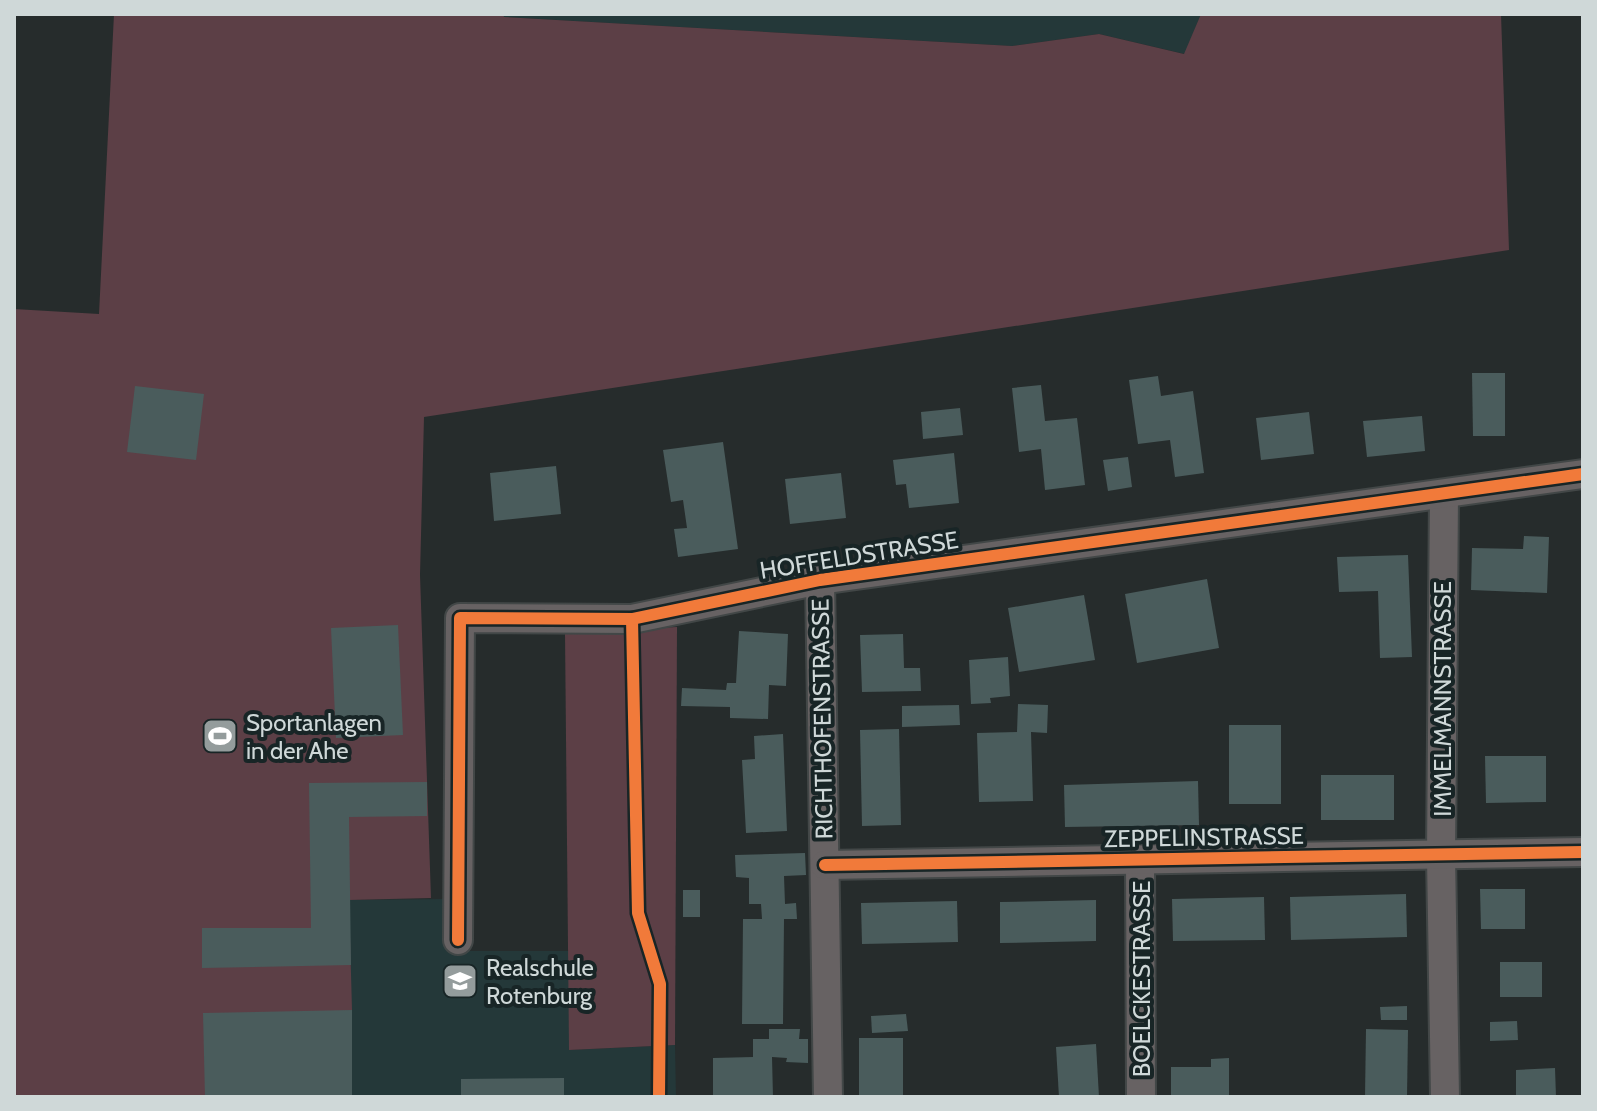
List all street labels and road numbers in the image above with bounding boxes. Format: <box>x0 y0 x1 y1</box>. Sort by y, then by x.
street label: HOFFELDSTRASSE <box>758 525 960 585</box>
street label: IMMELMANNSTRASSE <box>1428 581 1457 817</box>
street label: RICHTHOFENSTRASSE <box>805 598 839 840</box>
street label: ZEPPELINSTRASSE <box>1104 821 1304 853</box>
street label: BOELCKESTRASSE <box>1127 881 1156 1077</box>

